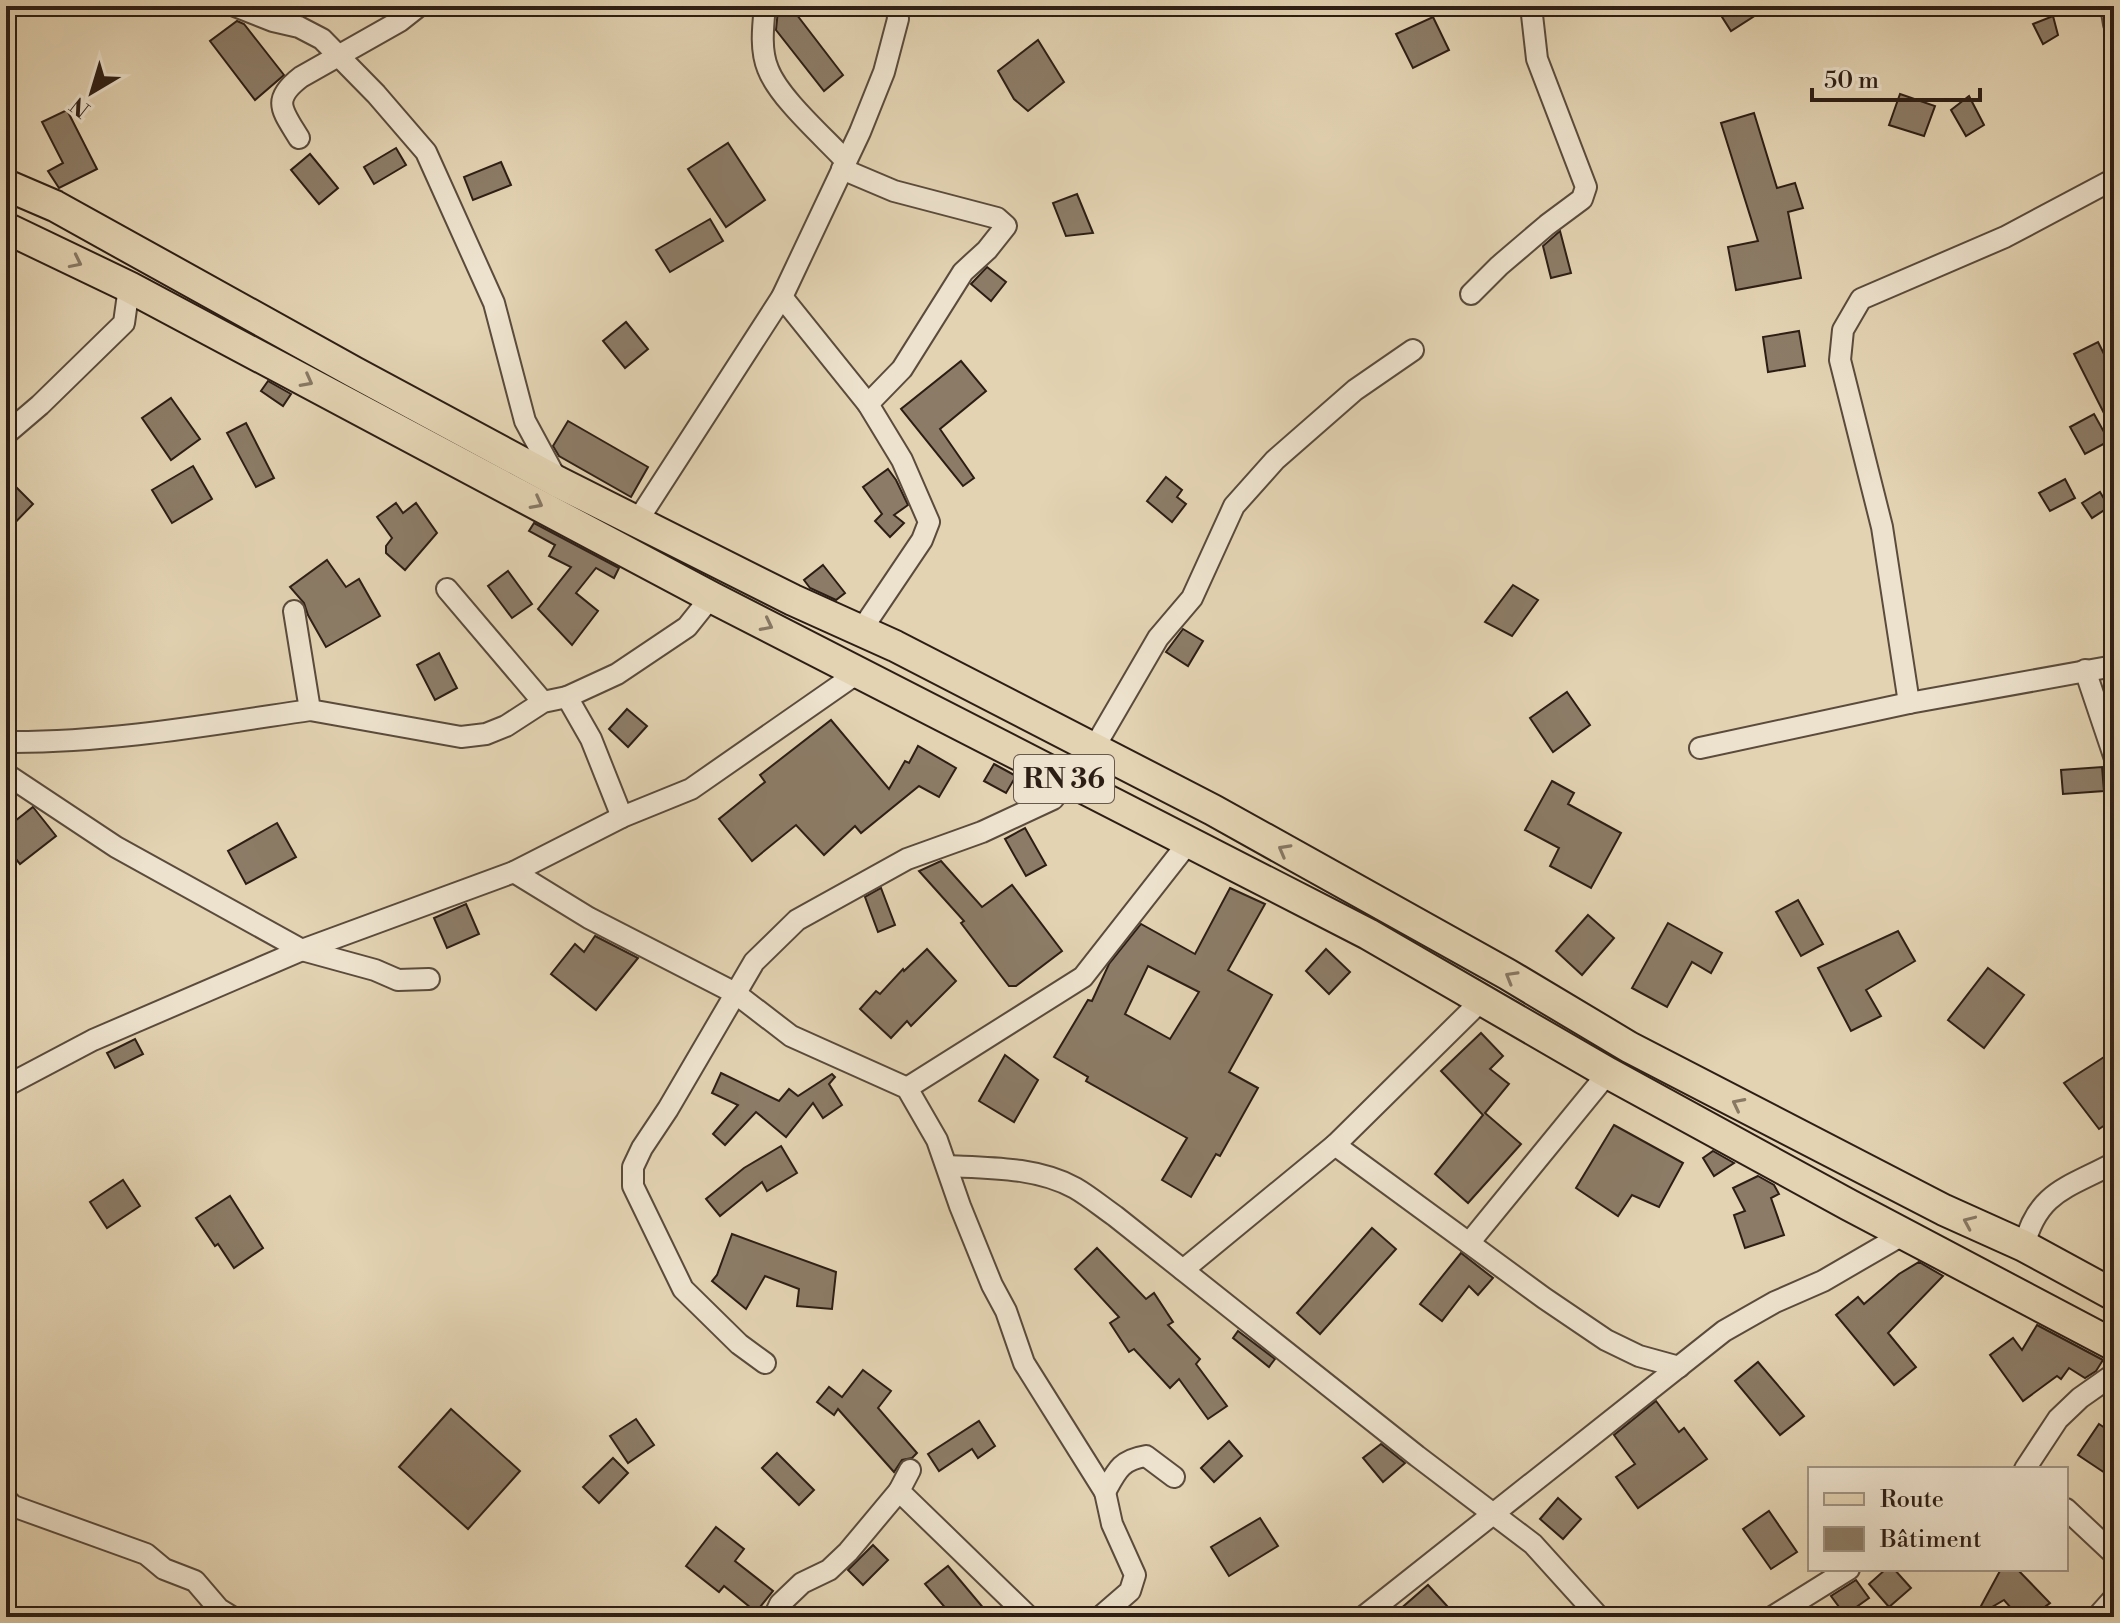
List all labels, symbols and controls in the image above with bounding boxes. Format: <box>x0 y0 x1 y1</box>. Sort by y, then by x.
north arrow <box>52 52 132 132</box>
scale bar <box>1812 52 1980 102</box>
text: 50 m <box>1824 66 1879 96</box>
text: N <box>65 90 96 123</box>
one-way arrow <box>68 252 83 268</box>
one-way arrow <box>299 372 314 387</box>
one-way arrow <box>529 494 543 509</box>
one-way arrow <box>758 615 773 631</box>
road number: RN 36 <box>1014 755 1114 803</box>
one-way arrow <box>1278 844 1293 860</box>
one-way arrow <box>1505 971 1520 987</box>
one-way arrow <box>1731 1098 1746 1113</box>
one-way arrow <box>1963 1215 1978 1231</box>
legend <box>1808 1467 2068 1571</box>
text: Route <box>1880 1485 1944 1515</box>
text: Bâtiment <box>1879 1525 1982 1555</box>

